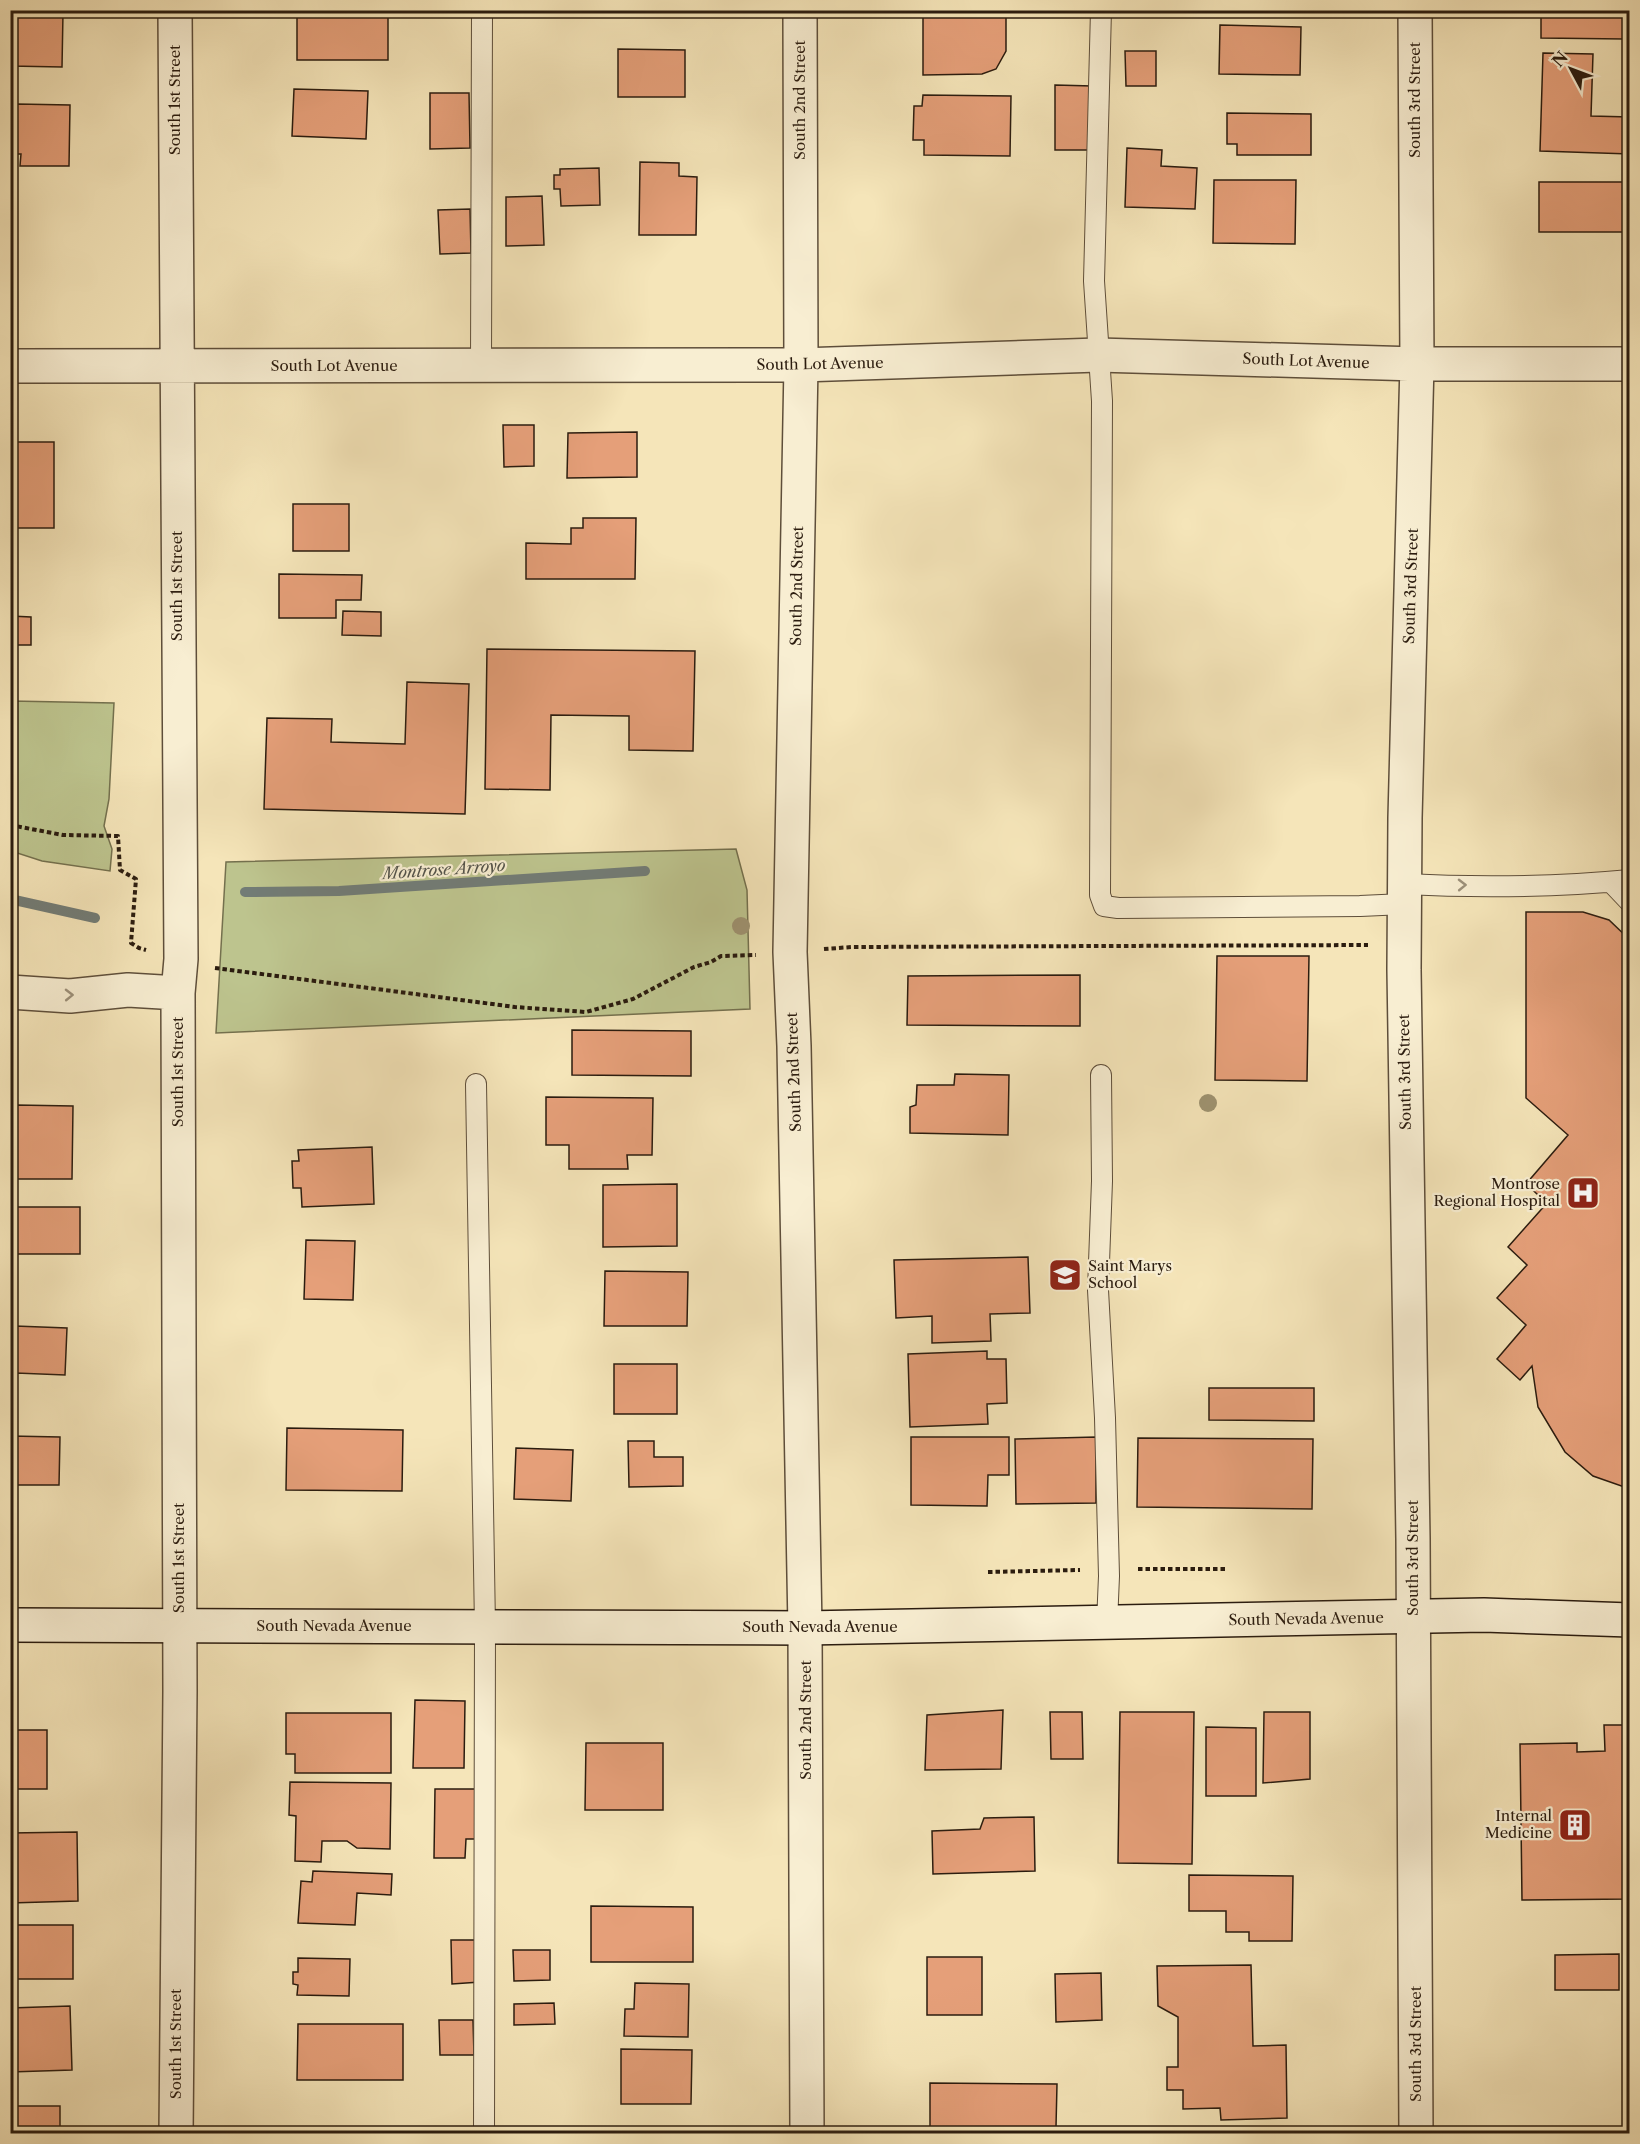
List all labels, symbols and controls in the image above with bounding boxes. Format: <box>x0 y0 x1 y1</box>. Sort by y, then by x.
street label: South 2nd Street <box>790 39 809 160</box>
north arrow <box>1541 39 1601 99</box>
street label: South 3rd Street <box>1405 41 1424 158</box>
street label: South 1st Street <box>165 44 184 155</box>
text: N <box>1548 47 1572 71</box>
street label: South Lot Avenue <box>1242 349 1370 372</box>
street label: South Lot Avenue <box>756 353 884 374</box>
street label: South Lot Avenue <box>270 356 398 375</box>
street label: South 2nd Street <box>786 525 807 646</box>
street label: South 3rd Street <box>1399 527 1422 644</box>
street label: South 1st Street <box>167 530 186 641</box>
water label: Montrose Arroyo <box>380 855 506 883</box>
one-way arrow <box>1458 879 1467 891</box>
one-way arrow <box>64 989 73 1001</box>
street label: South 2nd Street <box>782 1011 805 1132</box>
street label: South 3rd Street <box>1394 1013 1415 1130</box>
street label: South 1st Street <box>168 1016 187 1127</box>
place label: Montrose Regional Hospital <box>1434 1174 1561 1210</box>
hospital icon: Montrose Regional Hospital <box>1565 1175 1601 1211</box>
place label: Saint Marys School <box>1088 1256 1172 1292</box>
school or university icon: Saint Marys School <box>1047 1257 1083 1293</box>
street label: South 3rd Street <box>1403 1499 1422 1616</box>
street label: South 1st Street <box>169 1502 188 1613</box>
street label: South Nevada Avenue <box>1228 1608 1384 1629</box>
street label: South Nevada Avenue <box>256 1616 412 1635</box>
street label: South Nevada Avenue <box>742 1617 898 1636</box>
street label: South 2nd Street <box>796 1659 815 1780</box>
place label: Internal Medicine <box>1485 1806 1553 1842</box>
building icon: Internal Medicine <box>1557 1807 1593 1843</box>
street label: South 3rd Street <box>1406 1985 1425 2102</box>
street label: South 1st Street <box>166 1988 185 2099</box>

